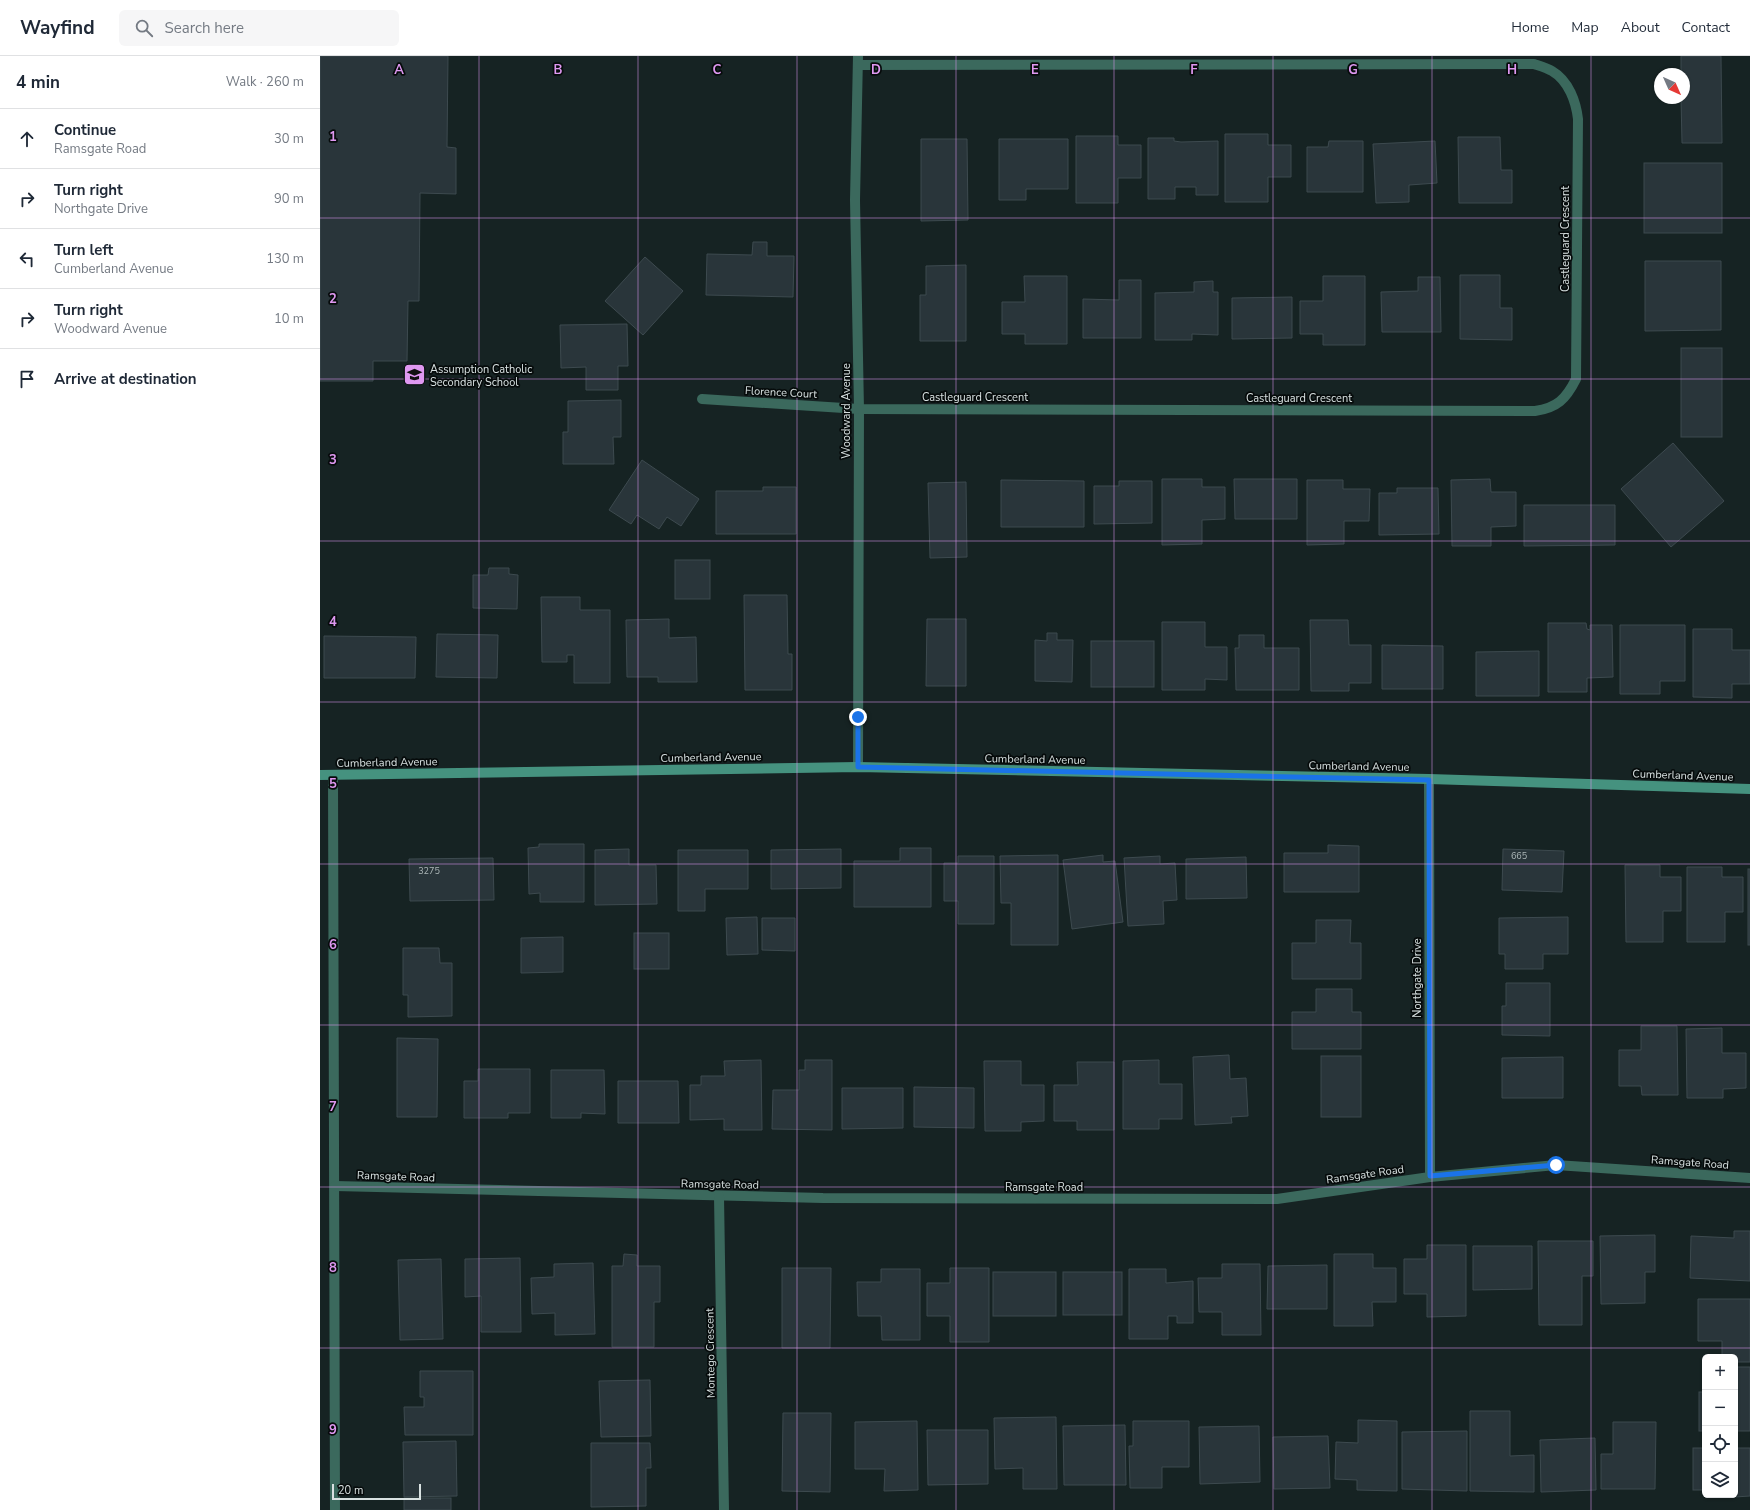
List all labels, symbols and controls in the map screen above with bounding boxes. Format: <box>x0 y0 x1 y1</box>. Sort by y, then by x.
search box <box>119 10 399 46</box>
text: Wayfind <box>20 15 95 41</box>
icon: search <box>133 17 155 39</box>
text: Search here <box>165 18 244 38</box>
text: Home <box>1511 18 1549 37</box>
text: Map <box>1571 18 1599 37</box>
text: About <box>1621 18 1660 37</box>
text: Contact <box>1682 18 1730 37</box>
text: A <box>394 61 404 79</box>
text: B <box>554 61 563 79</box>
text: C <box>713 61 722 79</box>
text: D <box>871 61 881 79</box>
text: E <box>1031 61 1039 79</box>
text: F <box>1190 61 1198 79</box>
text: G <box>1348 61 1358 79</box>
text: H <box>1507 61 1517 79</box>
north arrow <box>1654 68 1690 104</box>
text: 4 min <box>16 71 60 94</box>
text: Walk · 260 m <box>226 73 304 91</box>
text: Continue <box>54 120 116 140</box>
icon: ahead <box>16 128 38 150</box>
text: 1 <box>329 128 337 146</box>
text: 30 m <box>274 130 304 148</box>
text: Ramsgate Road <box>54 140 146 158</box>
text: Turn right <box>54 180 123 200</box>
street label: Castleguard Crescent <box>1558 186 1573 292</box>
icon: right <box>16 188 38 210</box>
text: 90 m <box>274 190 304 208</box>
text: Northgate Drive <box>54 200 148 218</box>
text: Turn left <box>54 240 113 260</box>
icon: left <box>16 248 38 270</box>
text: 130 m <box>266 250 304 268</box>
text: Cumberland Avenue <box>54 260 173 278</box>
text: 2 <box>329 290 337 308</box>
text: Turn right <box>54 300 123 320</box>
icon: right <box>16 308 38 330</box>
text: 10 m <box>274 310 304 328</box>
text: Woodward Avenue <box>54 320 167 338</box>
school or university icon: Assumption Catholic Secondary School <box>402 362 428 388</box>
place label: Assumption Catholic Secondary School <box>430 362 532 390</box>
street label: Woodward Avenue <box>839 363 854 459</box>
icon: arrive <box>16 368 38 390</box>
text: Arrive at destination <box>54 369 197 389</box>
street label: Florence Court <box>744 383 818 402</box>
street label: Castleguard Crescent <box>922 390 1028 405</box>
street label: Castleguard Crescent <box>1246 391 1352 406</box>
text: 3 <box>329 451 337 469</box>
text: 4 <box>329 613 337 631</box>
route end <box>849 708 867 726</box>
street label: Cumberland Avenue <box>660 749 762 766</box>
street label: Cumberland Avenue <box>984 751 1086 768</box>
street label: Cumberland Avenue <box>336 754 438 771</box>
street label: Cumberland Avenue <box>1308 758 1410 775</box>
street label: Cumberland Avenue <box>1632 766 1734 785</box>
text: 5 <box>329 775 337 793</box>
house number: 665 <box>1511 850 1527 862</box>
house number: 3275 <box>418 865 440 877</box>
text: 6 <box>329 936 337 954</box>
street label: Northgate Drive <box>1410 938 1425 1018</box>
text: 7 <box>329 1098 337 1116</box>
street label: Ramsgate Road <box>1650 1152 1730 1173</box>
route start <box>1547 1156 1565 1174</box>
street label: Ramsgate Road <box>1325 1162 1405 1187</box>
street label: Ramsgate Road <box>357 1168 435 1185</box>
street label: Ramsgate Road <box>681 1176 759 1193</box>
street label: Ramsgate Road <box>1005 1180 1083 1195</box>
text: 8 <box>329 1259 337 1277</box>
street label: Montego Crescent <box>702 1308 719 1398</box>
map controls <box>1702 1354 1738 1498</box>
button: + <box>1702 1354 1738 1390</box>
button: − <box>1702 1390 1738 1426</box>
text: 9 <box>329 1421 337 1439</box>
button: locate <box>1702 1426 1738 1462</box>
button: layers <box>1702 1462 1738 1498</box>
scale bar <box>332 1482 421 1501</box>
text: 20 m <box>338 1483 363 1498</box>

